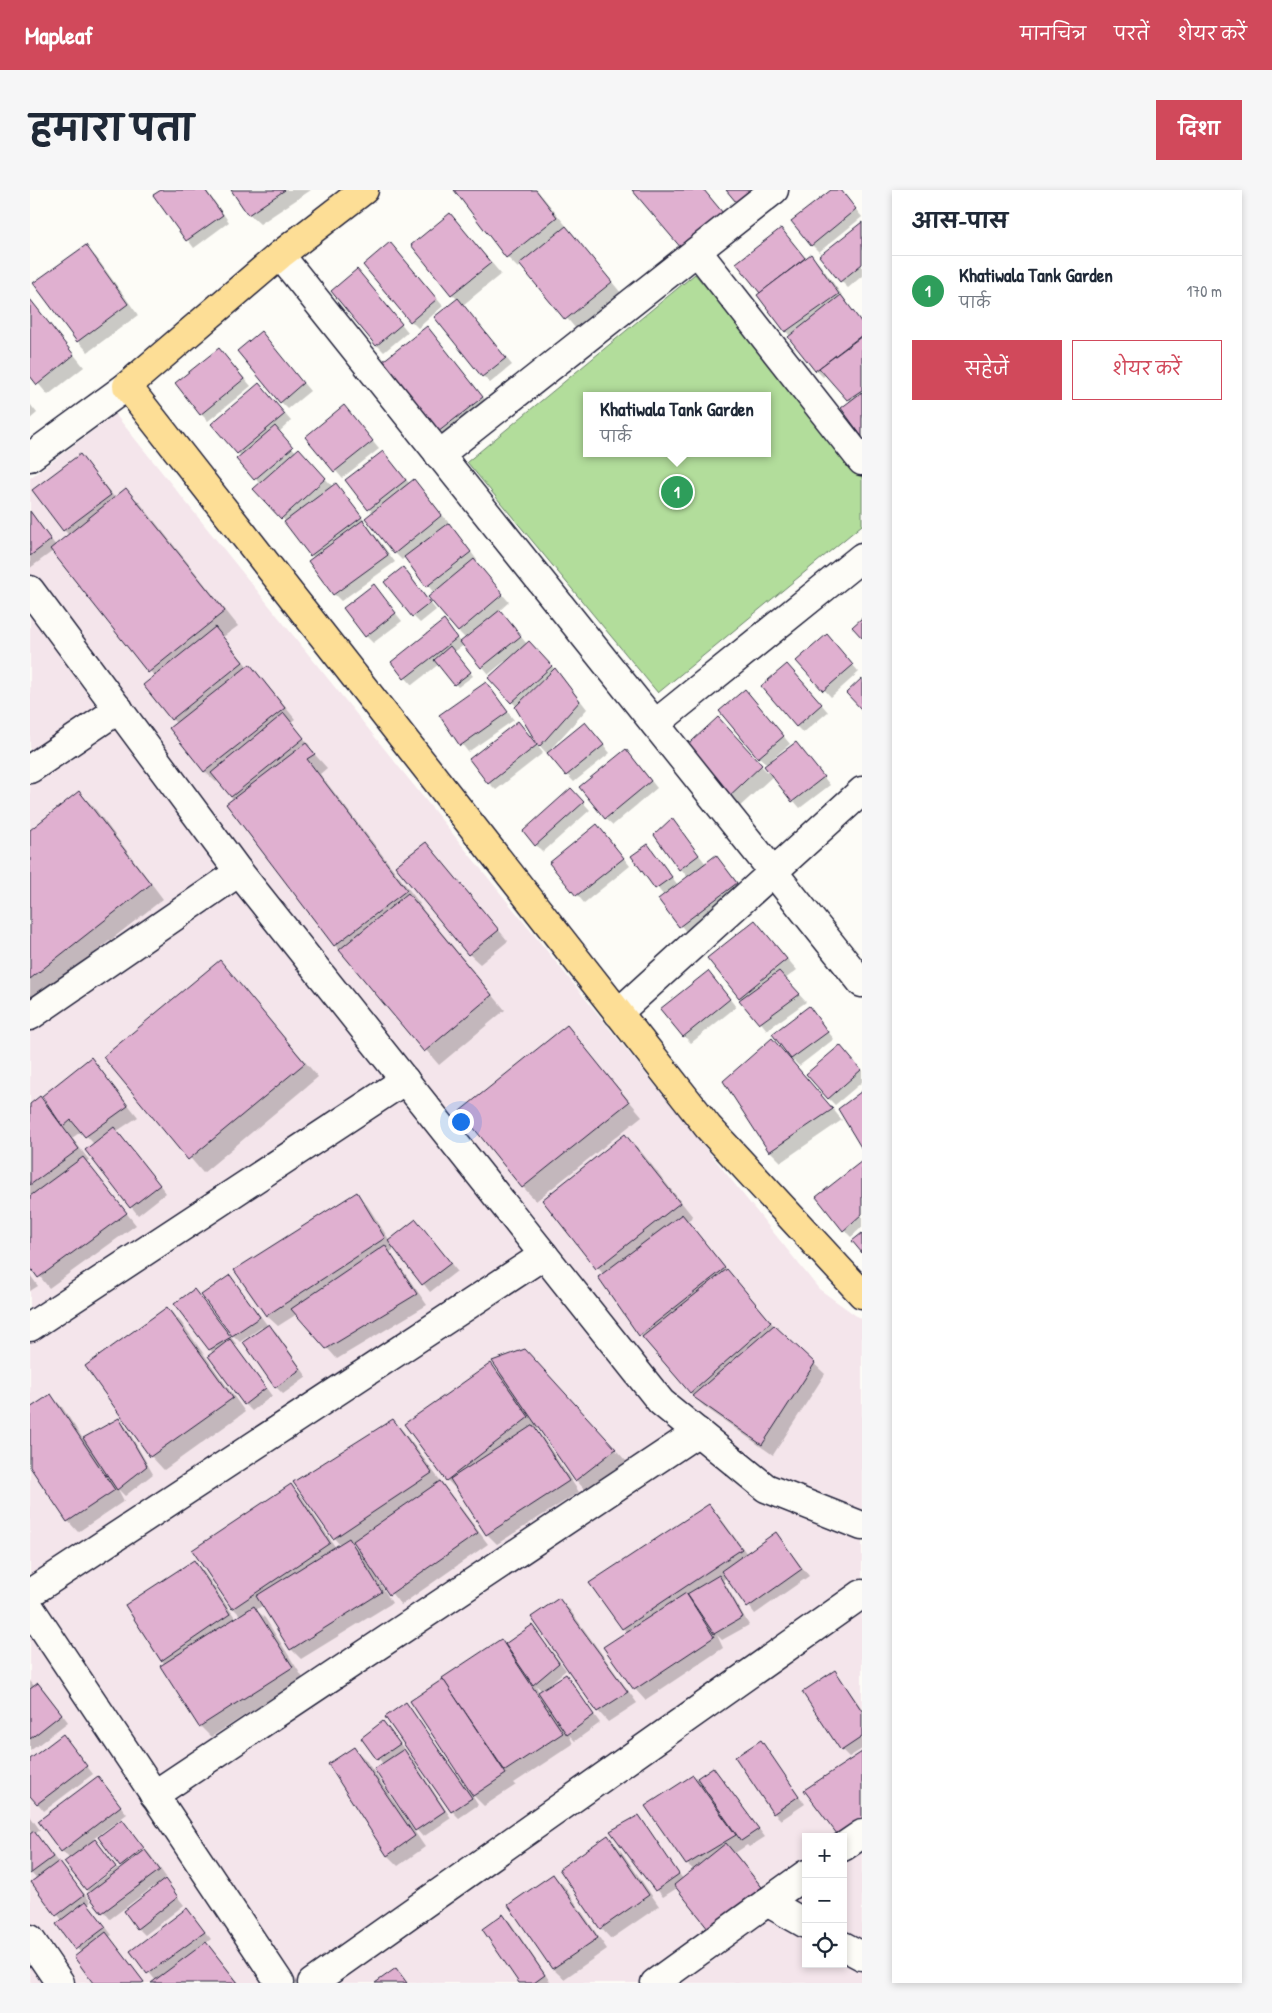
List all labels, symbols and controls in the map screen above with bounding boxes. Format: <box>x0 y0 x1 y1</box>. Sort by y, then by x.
text: Mapleaf <box>25 19 93 51</box>
text: मानचित्र <box>1020 21 1086 46</box>
text: परतें <box>1114 21 1149 46</box>
text: शेयर करें <box>1177 21 1247 46</box>
button: दिशा <box>1156 100 1242 160</box>
text: हमारा पता <box>30 104 194 151</box>
text: आस-पास <box>912 206 1008 235</box>
text: Khatiwala Tank Garden <box>959 262 1113 288</box>
text: 1 <box>925 280 931 302</box>
text: 170 m <box>1187 280 1222 302</box>
text: पार्क <box>959 291 990 313</box>
button: सहेजें <box>912 340 1062 400</box>
button: शेयर करें <box>1072 340 1222 400</box>
popup <box>583 392 771 457</box>
text: Khatiwala Tank Garden <box>600 396 754 422</box>
text: पार्क <box>600 425 632 447</box>
pin: 1 <box>661 473 693 511</box>
your location <box>448 1109 474 1135</box>
map controls <box>802 1833 847 1968</box>
button: + <box>802 1833 847 1878</box>
button: − <box>802 1878 847 1923</box>
button: locate <box>802 1923 847 1968</box>

